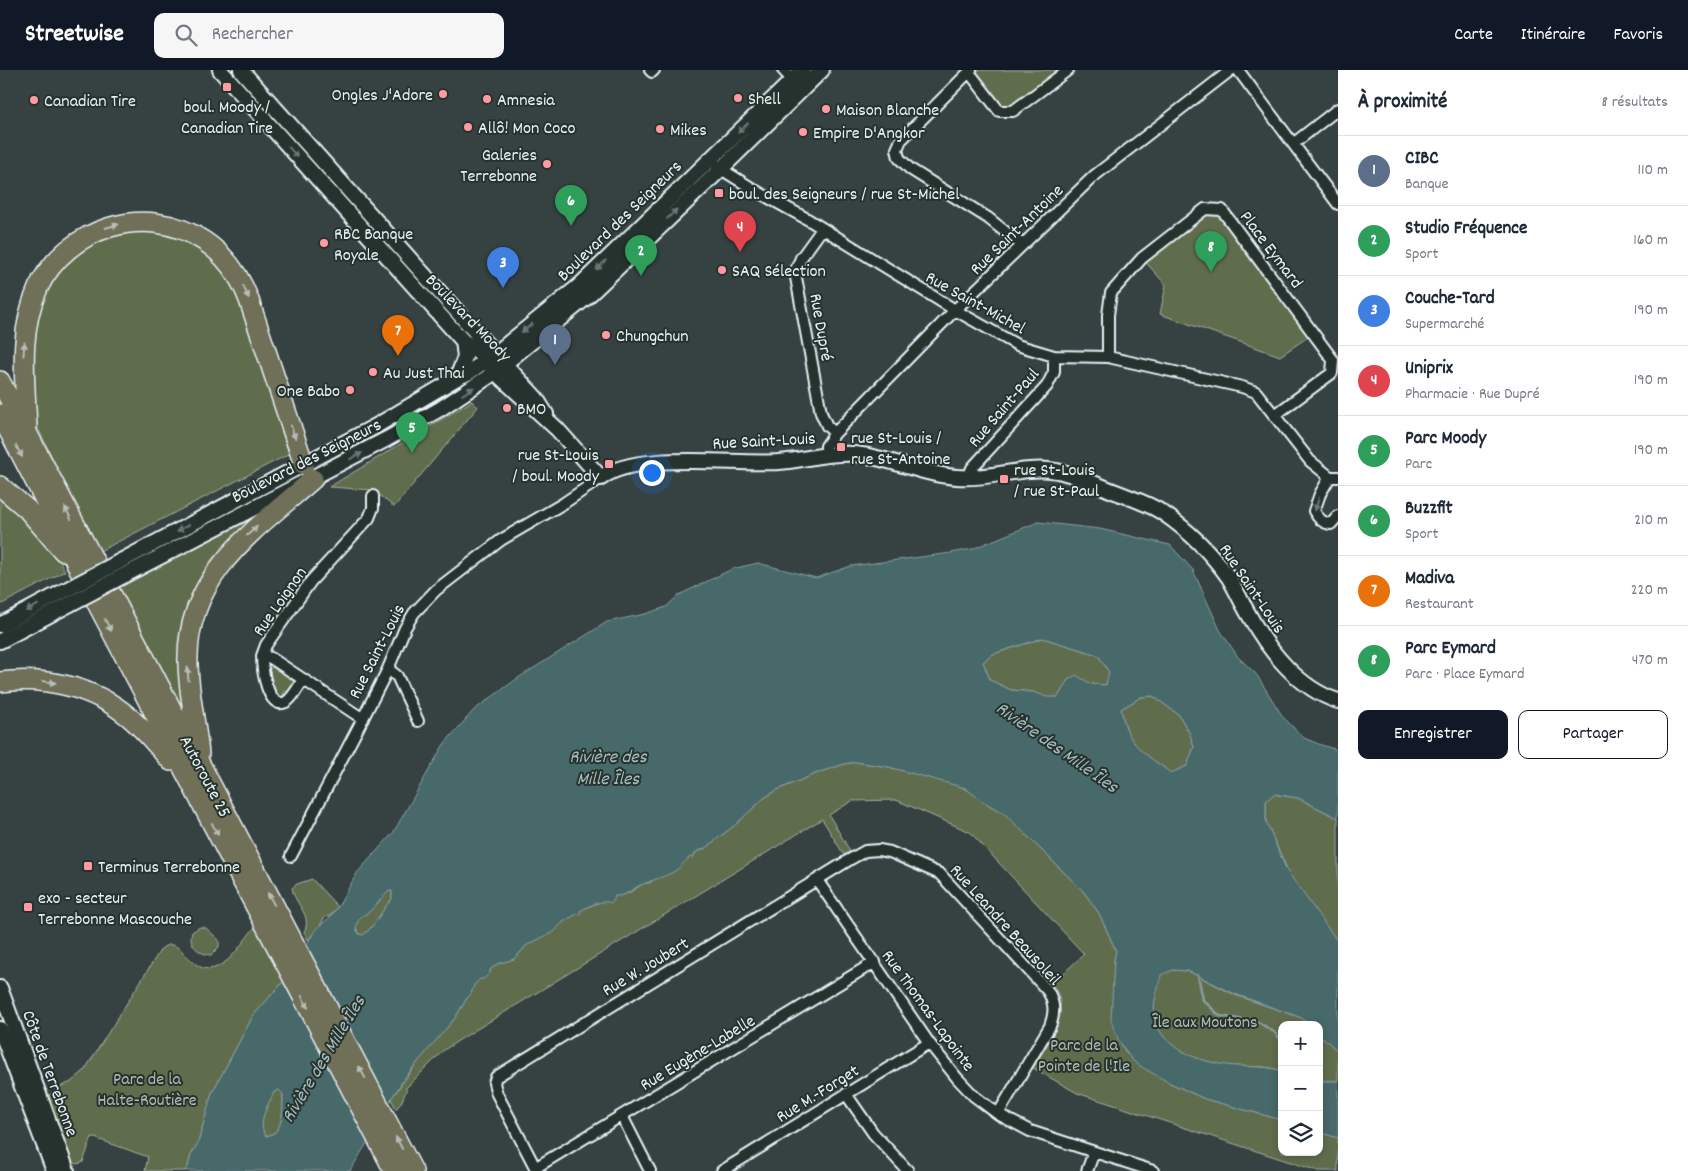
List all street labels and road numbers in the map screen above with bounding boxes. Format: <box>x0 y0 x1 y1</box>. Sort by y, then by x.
street label: Boulevard des Seigneurs <box>553 155 689 288</box>
street label: Rue Saint-Antoine <box>965 179 1070 282</box>
street label: Place Eymard <box>1232 206 1308 295</box>
street label: Rue Saint-Michel <box>920 266 1030 342</box>
street label: Boulevard Moody <box>419 269 516 369</box>
street label: Rue Dupré <box>801 292 838 363</box>
street label: Rue Saint-Paul <box>963 363 1047 454</box>
street label: Boulevard des Seigneurs <box>228 414 386 511</box>
street label: Rue Saint-Louis <box>712 427 816 458</box>
street label: Rue Saint-Louis <box>1212 540 1290 639</box>
street label: Rue Loignon <box>248 563 314 642</box>
street label: Rue Saint-Louis <box>344 600 413 704</box>
street label: Autoroute 25 <box>172 732 236 823</box>
street label: Rue Leandre Beausoleil <box>943 859 1066 992</box>
street label: Rue W. Joubert <box>598 932 695 1004</box>
street label: Rue Thomas-Lapointe <box>874 946 980 1077</box>
street label: Côte de Terrebonne <box>14 1007 83 1141</box>
street label: Rue Eugène-Labelle <box>636 1010 761 1098</box>
street label: Rue M.-Forget <box>772 1060 865 1130</box>

